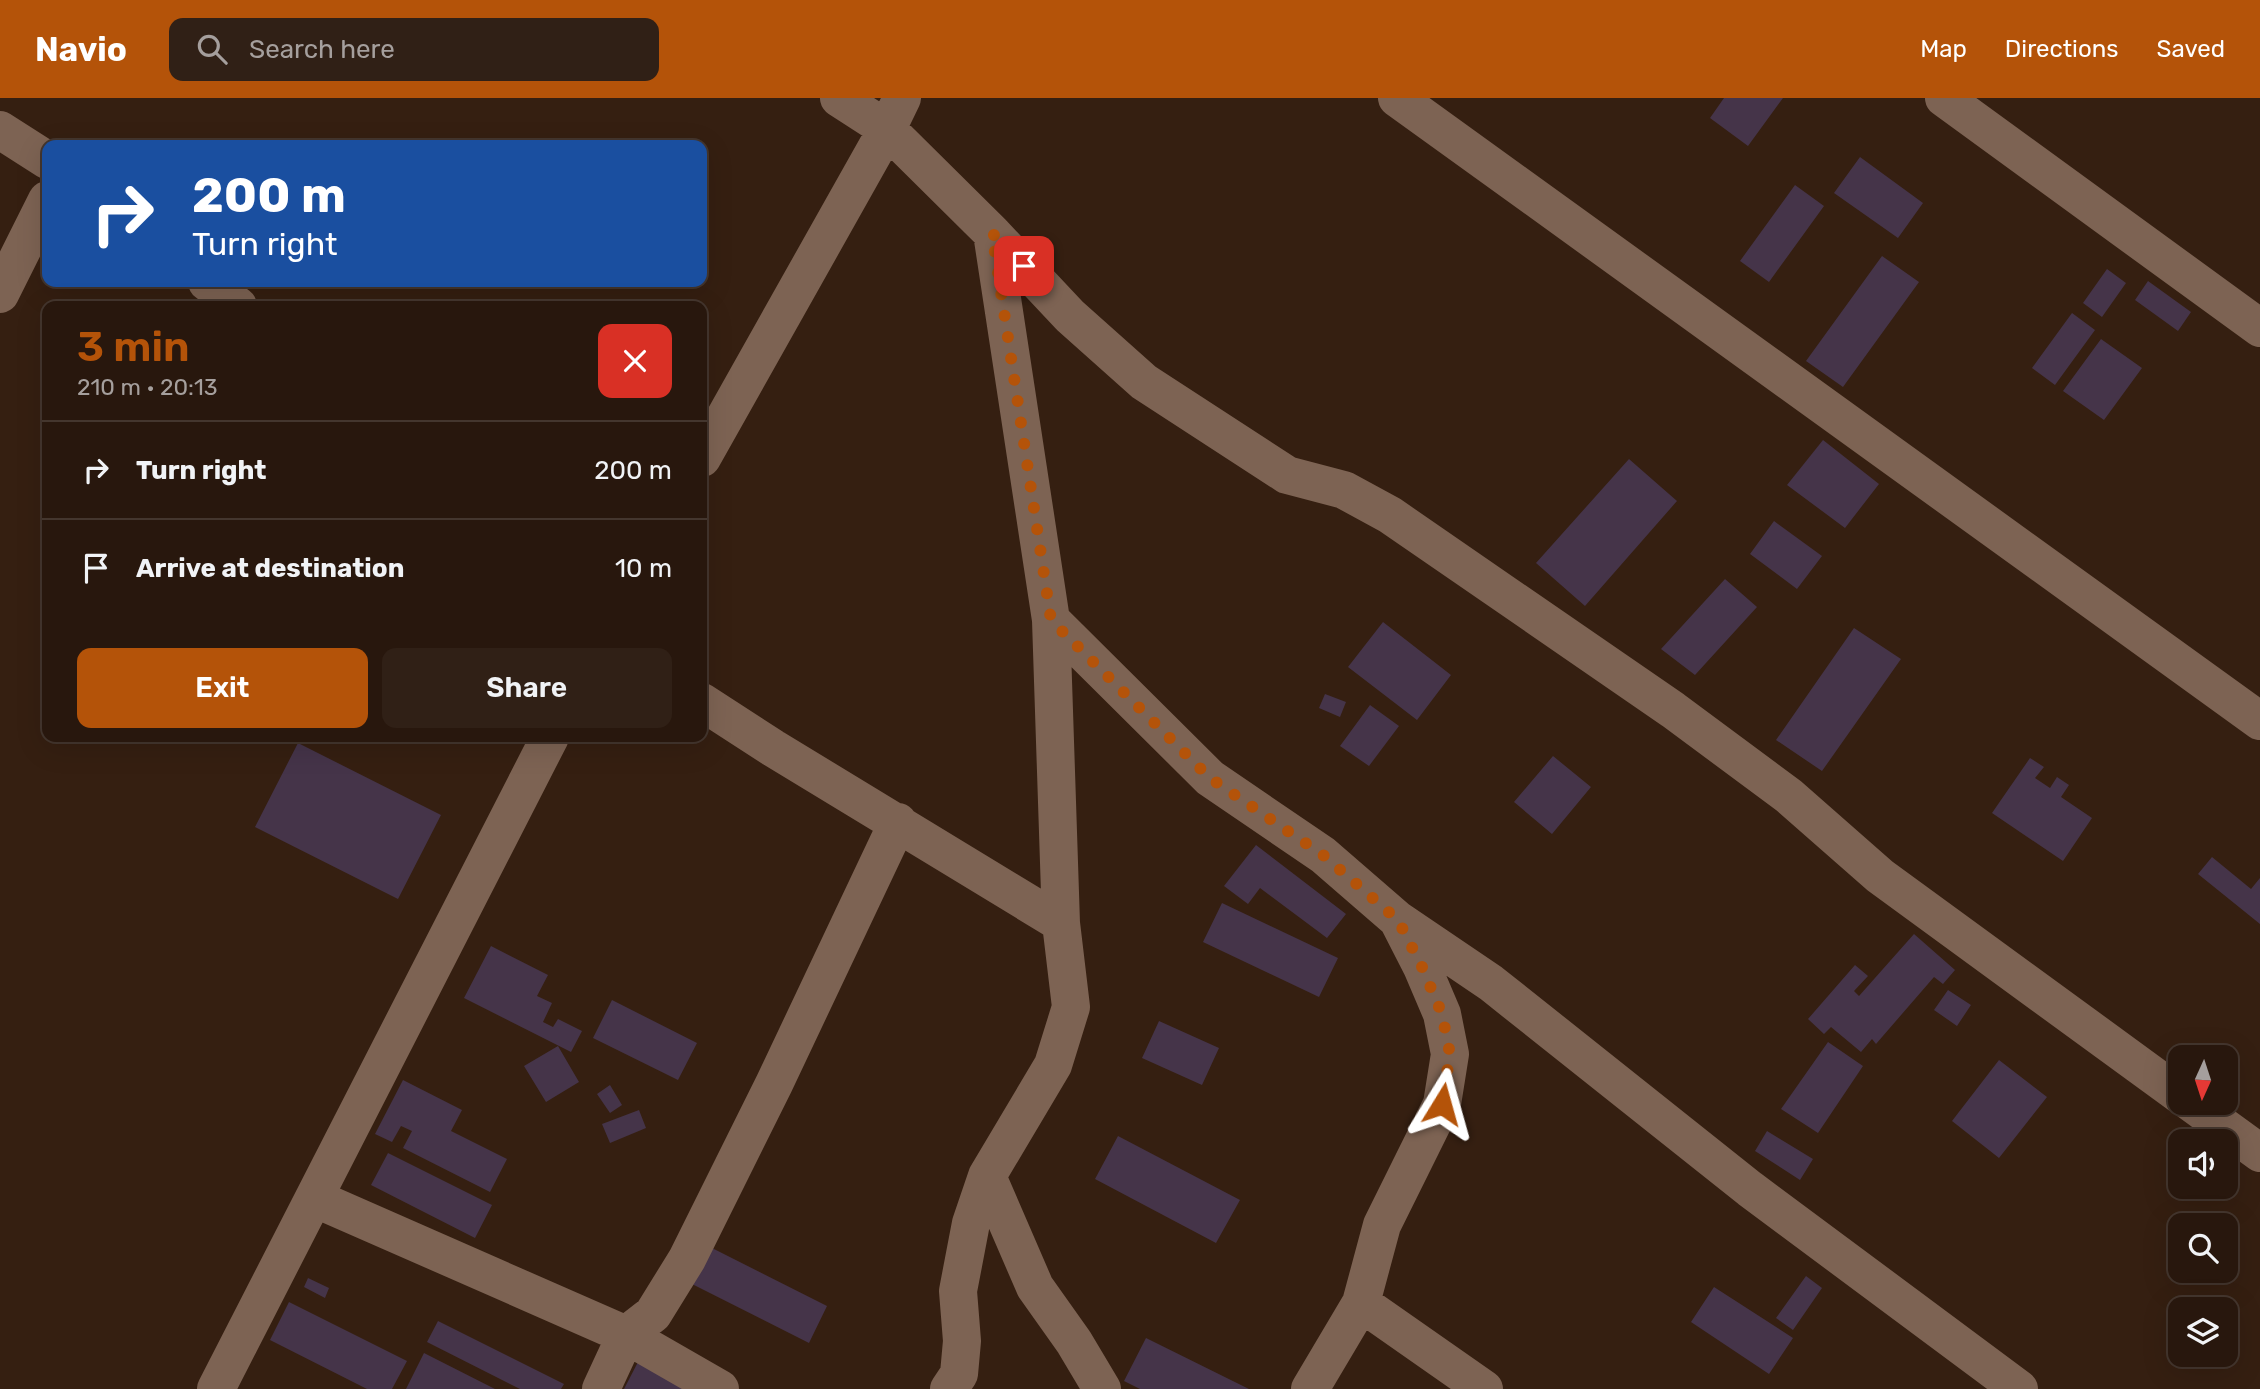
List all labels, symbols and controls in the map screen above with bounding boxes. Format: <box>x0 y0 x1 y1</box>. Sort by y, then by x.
search box <box>169 18 659 81</box>
text: Navio <box>35 30 127 69</box>
icon: search <box>193 30 231 68</box>
text: Search here <box>249 34 395 65</box>
text: Map <box>1920 35 1967 63</box>
text: Directions <box>2005 35 2118 63</box>
text: Saved <box>2156 35 2225 63</box>
text: 200 m <box>192 166 346 224</box>
icon: right <box>77 168 168 259</box>
text: Turn right <box>192 225 337 263</box>
pin <box>994 236 1054 296</box>
icon: arrive <box>1005 247 1043 285</box>
text: 3 min <box>77 322 190 372</box>
button: close <box>598 324 672 398</box>
text: 210 m · 20:13 <box>77 373 218 401</box>
icon: right <box>77 451 115 489</box>
text: Turn right <box>136 455 266 486</box>
text: 200 m <box>594 455 672 486</box>
icon: arrive <box>77 549 115 587</box>
text: Arrive at destination <box>136 553 404 584</box>
text: 10 m <box>615 553 672 584</box>
button: Exit <box>77 648 368 728</box>
button: Share <box>382 648 672 728</box>
north arrow <box>2168 1045 2238 1115</box>
map controls <box>2168 1045 2238 1367</box>
position arrow <box>1405 1067 1479 1141</box>
button: sound <box>2168 1129 2238 1199</box>
button: search <box>2168 1213 2238 1283</box>
button: layers <box>2168 1297 2238 1367</box>

